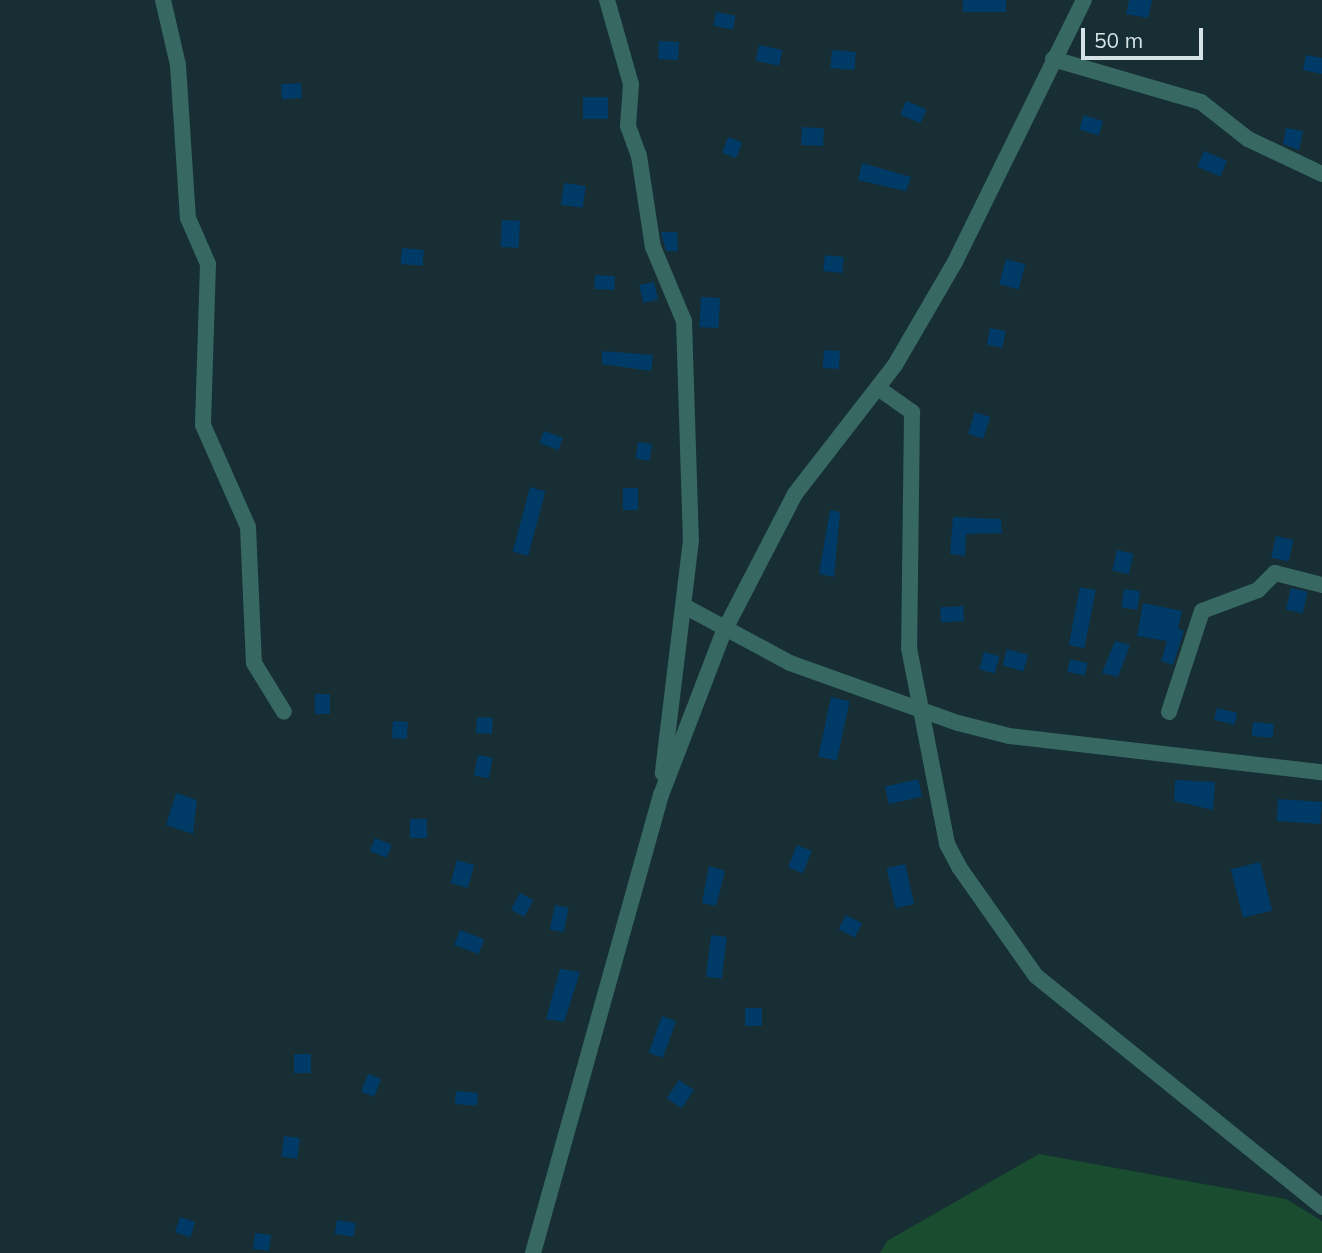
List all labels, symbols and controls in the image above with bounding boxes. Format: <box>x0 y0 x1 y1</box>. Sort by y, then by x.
scale bar <box>1084 14 1206 58</box>
text: 50 m <box>1094 27 1143 53</box>

